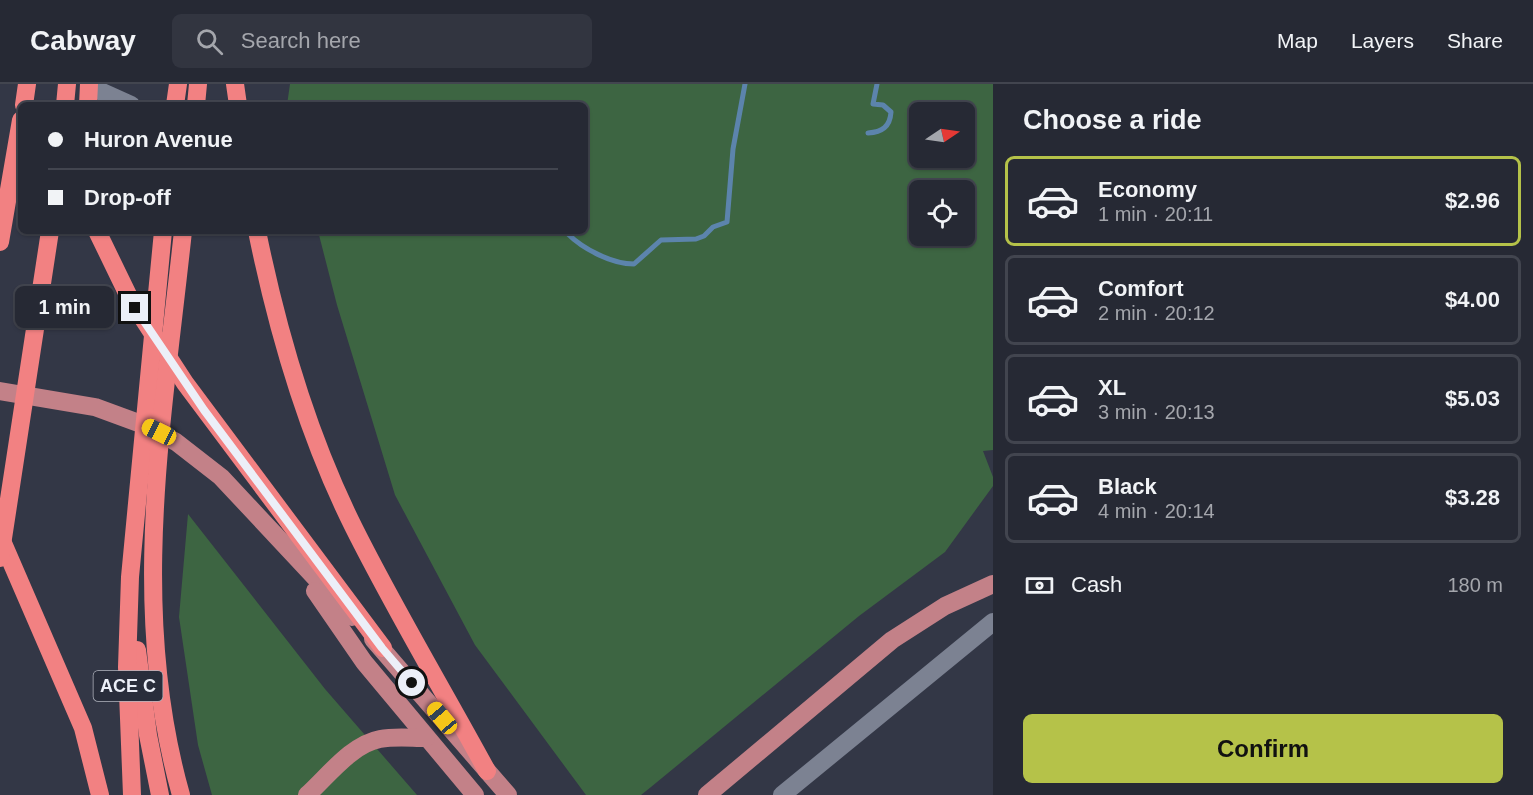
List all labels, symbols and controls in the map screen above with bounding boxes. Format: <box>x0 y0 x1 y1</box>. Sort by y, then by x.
search box <box>172 14 592 68</box>
text: Cabway <box>30 25 136 56</box>
icon: search <box>193 25 226 58</box>
text: Search here <box>241 28 361 53</box>
text: Map <box>1277 29 1318 52</box>
text: Layers <box>1351 29 1414 52</box>
text: Share <box>1447 29 1503 52</box>
north arrow <box>909 102 975 168</box>
map controls <box>909 102 975 246</box>
text: Choose a ride <box>1023 105 1202 135</box>
text: Huron Avenue <box>84 127 233 152</box>
icon: car <box>1026 174 1080 228</box>
text: Economy <box>1098 177 1197 202</box>
button: locate <box>909 180 975 246</box>
text: Drop-off <box>84 185 171 210</box>
text: $2.96 <box>1445 188 1500 213</box>
text: 1 min · 20:11 <box>1098 203 1213 225</box>
icon: car <box>1026 273 1080 327</box>
text: Comfort <box>1098 276 1184 301</box>
callout: 1 min <box>15 287 114 329</box>
text: $4.00 <box>1445 287 1500 312</box>
route end <box>121 294 148 321</box>
text: 1 min <box>38 296 91 318</box>
text: 2 min · 20:12 <box>1098 302 1215 324</box>
icon: car <box>1026 372 1080 426</box>
text: XL <box>1098 375 1126 400</box>
text: $5.03 <box>1445 386 1500 411</box>
text: 3 min · 20:13 <box>1098 401 1215 423</box>
car <box>139 416 179 448</box>
icon: car <box>1026 471 1080 525</box>
text: Black <box>1098 474 1157 499</box>
text: $3.28 <box>1445 485 1500 510</box>
text: 4 min · 20:14 <box>1098 500 1215 522</box>
icon: cash <box>1023 569 1056 602</box>
text: Cash <box>1071 572 1122 597</box>
text: 180 m <box>1447 574 1503 596</box>
route start <box>398 669 425 696</box>
road number: ACE C <box>94 671 162 701</box>
car <box>424 698 460 738</box>
button: Confirm <box>1023 714 1503 783</box>

